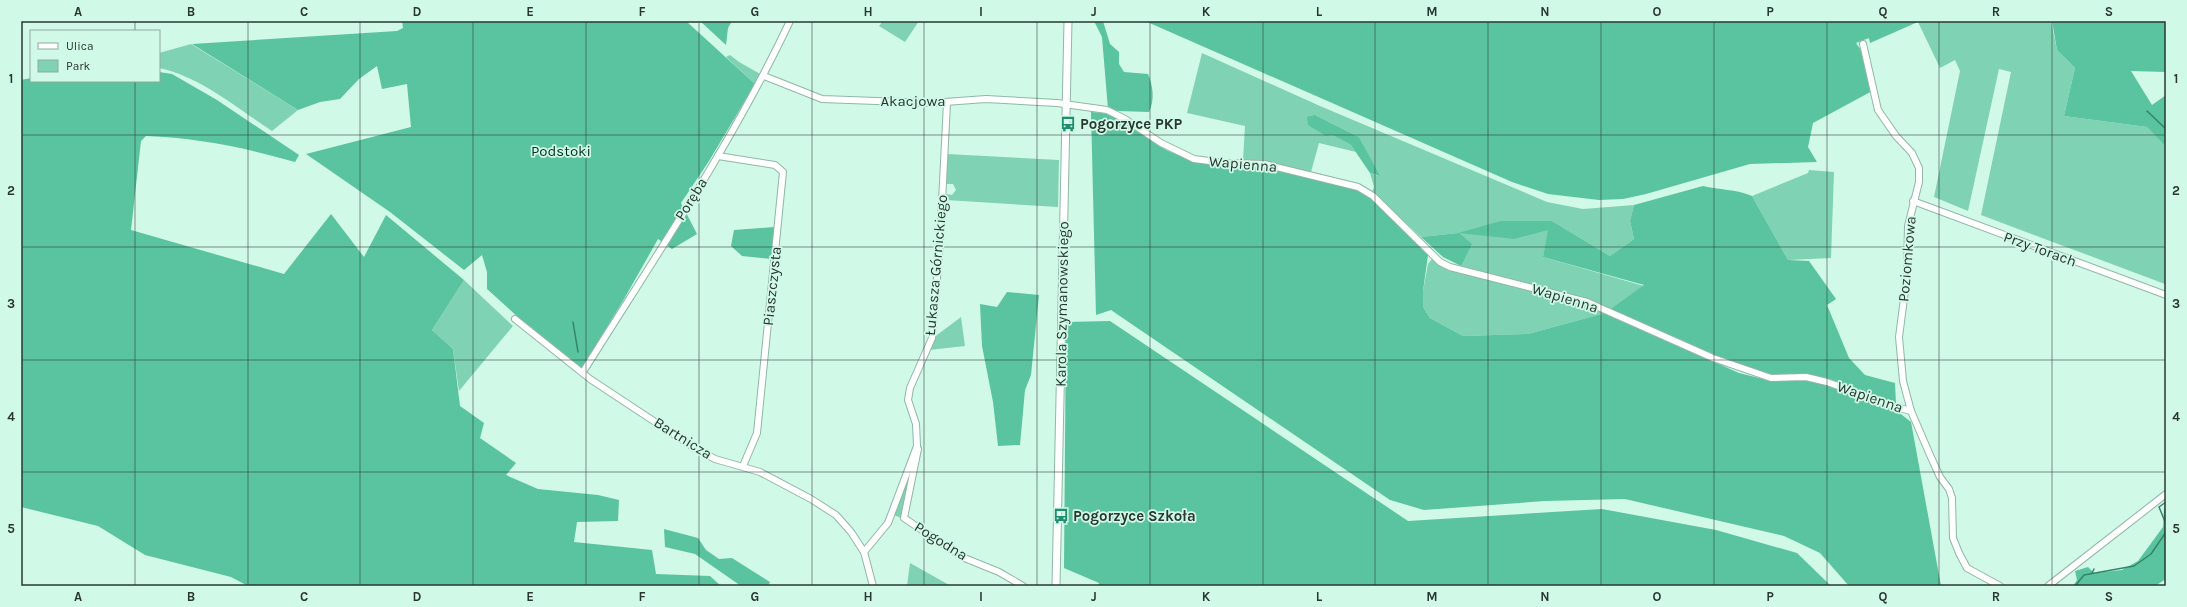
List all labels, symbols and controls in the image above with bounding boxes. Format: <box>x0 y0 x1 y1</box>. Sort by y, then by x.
text: A <box>74 4 82 19</box>
text: B <box>187 4 195 19</box>
text: C <box>300 4 308 19</box>
text: D <box>413 4 422 19</box>
text: E <box>526 4 534 19</box>
text: F <box>638 4 646 19</box>
text: G <box>751 4 759 19</box>
text: H <box>863 4 873 19</box>
text: I <box>979 4 983 19</box>
text: J <box>1091 4 1097 19</box>
text: K <box>1202 4 1211 19</box>
text: L <box>1316 4 1323 19</box>
text: M <box>1426 4 1438 19</box>
text: N <box>1540 4 1550 19</box>
text: O <box>1653 4 1662 19</box>
text: P <box>1766 4 1774 19</box>
text: Q <box>1879 4 1888 19</box>
text: R <box>1992 4 2000 19</box>
text: S <box>2105 4 2113 19</box>
legend <box>30 30 160 82</box>
text: Ulica <box>66 39 94 53</box>
text: Park <box>66 59 91 73</box>
text: 1 <box>9 71 13 86</box>
text: 1 <box>2174 71 2178 86</box>
street label: Akacjowa <box>880 92 946 110</box>
bus stop icon: Pogorzyce PKP <box>1059 115 1077 133</box>
place label: Pogorzyce PKP <box>1080 115 1182 133</box>
park label: Podstoki <box>531 142 591 160</box>
street label: Wapienna <box>1208 152 1278 176</box>
street label: Poręba <box>671 174 711 224</box>
text: 2 <box>7 183 15 198</box>
text: 2 <box>2172 183 2180 198</box>
street label: Łukasza Górnickiego <box>921 194 951 336</box>
street label: Poziomkowa <box>1894 215 1920 303</box>
street label: Karola Szymanowskiego <box>1052 221 1072 387</box>
street label: Przy Torach <box>2001 227 2079 271</box>
street label: Piaszczysta <box>759 245 785 327</box>
street label: Wapienna <box>1530 279 1600 317</box>
text: 3 <box>7 296 15 311</box>
text: 3 <box>2172 296 2180 311</box>
street label: Wapienna <box>1835 377 1905 417</box>
text: 4 <box>7 409 15 424</box>
text: 4 <box>2172 409 2180 424</box>
street label: Bartnicza <box>651 413 715 463</box>
bus stop icon: Pogorzyce Szkoła <box>1052 507 1070 525</box>
place label: Pogorzyce Szkoła <box>1073 507 1196 525</box>
street label: Pogodna <box>911 518 971 564</box>
text: 5 <box>7 521 15 536</box>
text: 5 <box>2172 521 2180 536</box>
text: A <box>74 589 82 604</box>
text: B <box>187 589 195 604</box>
text: C <box>300 589 308 604</box>
text: D <box>413 589 422 604</box>
text: E <box>526 589 534 604</box>
text: F <box>638 589 646 604</box>
text: G <box>751 589 759 604</box>
text: H <box>863 589 873 604</box>
text: I <box>979 589 983 604</box>
text: J <box>1091 589 1097 604</box>
text: K <box>1202 589 1211 604</box>
text: L <box>1316 589 1323 604</box>
text: M <box>1426 589 1438 604</box>
text: N <box>1540 589 1550 604</box>
text: O <box>1653 589 1662 604</box>
text: P <box>1766 589 1774 604</box>
text: Q <box>1879 589 1888 604</box>
text: R <box>1992 589 2000 604</box>
text: S <box>2105 589 2113 604</box>

